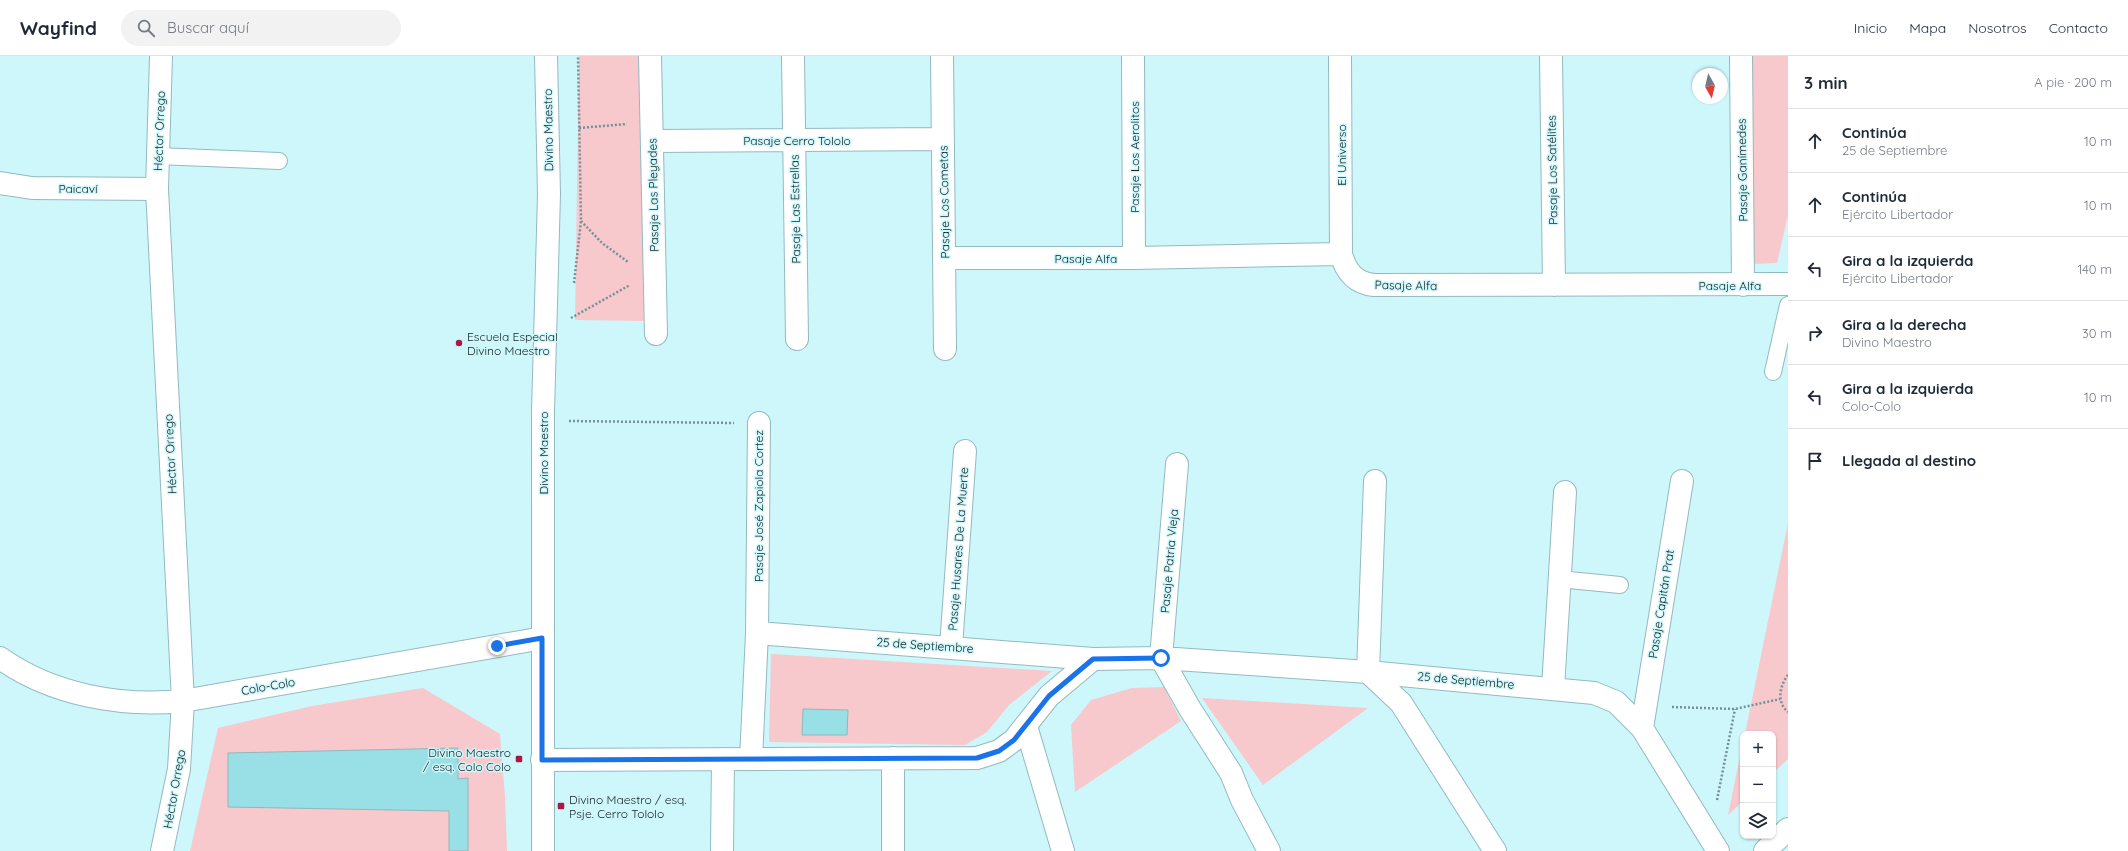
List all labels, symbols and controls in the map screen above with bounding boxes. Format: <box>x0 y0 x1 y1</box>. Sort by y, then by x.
search box <box>121 10 401 46</box>
text: Wayfind <box>20 16 97 40</box>
icon: search <box>135 17 157 39</box>
text: Buscar aquí <box>167 18 249 37</box>
text: Inicio <box>1854 19 1887 37</box>
text: Mapa <box>1909 19 1946 37</box>
text: Nosotros <box>1968 19 2027 37</box>
text: Contacto <box>2049 19 2108 37</box>
north arrow <box>1692 68 1728 104</box>
text: 3 min <box>1804 72 1848 93</box>
text: A pie · 200 m <box>2034 74 2112 90</box>
street label: Divino Maestro <box>540 88 556 172</box>
street label: Héctor Orrego <box>150 91 168 171</box>
street label: Pasaje Los Aerolitos <box>1127 101 1142 213</box>
street label: Pasaje Los Satélites <box>1544 115 1560 225</box>
street label: Pasaje Ganímedes <box>1734 118 1750 222</box>
text: Continúa <box>1842 123 1907 142</box>
street label: El Universo <box>1334 124 1349 186</box>
icon: ahead <box>1804 130 1826 152</box>
street label: Pasaje Cerro Tololo <box>743 133 851 148</box>
text: 10 m <box>2084 133 2112 149</box>
street label: Pasaje Las Pleyades <box>645 138 661 252</box>
text: 25 de Septiembre <box>1842 142 1947 158</box>
street label: Pasaje Los Cometas <box>936 145 952 259</box>
street label: Pasaje Las Estrellas <box>787 154 803 264</box>
street label: Paicaví <box>58 181 98 196</box>
text: Continúa <box>1842 187 1907 206</box>
icon: ahead <box>1804 194 1826 216</box>
text: 10 m <box>2084 197 2112 213</box>
text: Ejército Libertador <box>1842 206 1953 222</box>
street label: Pasaje Alfa <box>1055 251 1117 266</box>
text: Gira a la izquierda <box>1842 251 1974 270</box>
icon: left <box>1804 258 1826 280</box>
text: 140 m <box>2077 261 2112 277</box>
text: Ejército Libertador <box>1842 270 1953 286</box>
street label: Pasaje Alfa <box>1374 277 1438 293</box>
street label: Pasaje Alfa <box>1699 278 1761 293</box>
text: Gira a la derecha <box>1842 315 1967 334</box>
icon: right <box>1804 322 1826 344</box>
text: 30 m <box>2082 325 2112 341</box>
place label: Escuela Especial Divino Maestro <box>467 329 558 358</box>
text: Divino Maestro <box>1842 334 1932 350</box>
marker: Escuela Especial Divino Maestro <box>454 338 464 348</box>
text: Gira a la izquierda <box>1842 379 1974 398</box>
icon: left <box>1804 386 1826 408</box>
text: 10 m <box>2084 389 2112 405</box>
text: Colo-Colo <box>1842 398 1901 414</box>
street label: Divino Maestro <box>536 412 551 494</box>
street label: Héctor Orrego <box>160 414 180 494</box>
street label: Pasaje José Zapiola Cortez <box>751 430 766 582</box>
icon: arrive <box>1804 450 1826 472</box>
text: Llegada al destino <box>1842 451 1976 470</box>
street label: Pasaje Husares De La Muerte <box>945 467 971 631</box>
street label: Pasaje Patria Vieja <box>1157 508 1181 614</box>
street label: Pasaje Capitán Prat <box>1645 548 1677 660</box>
street label: 25 de Septiembre <box>876 634 974 656</box>
route end <box>488 637 506 655</box>
route start <box>1152 649 1170 667</box>
street label: 25 de Septiembre <box>1417 668 1515 692</box>
street label: Colo-Colo <box>240 674 296 698</box>
map controls <box>1740 731 1776 839</box>
button: + <box>1740 731 1776 767</box>
place label: Divino Maestro / esq. Colo Colo <box>423 745 511 774</box>
street label: Héctor Orrego <box>160 748 188 830</box>
marker: Divino Maestro / esq. Colo Colo <box>514 754 524 764</box>
button: − <box>1740 767 1776 803</box>
place label: Divino Maestro / esq. Psje. Cerro Tololo <box>569 792 687 821</box>
marker: Divino Maestro / esq. Psje. Cerro Tololo <box>556 801 566 811</box>
button: layers <box>1740 803 1776 839</box>

